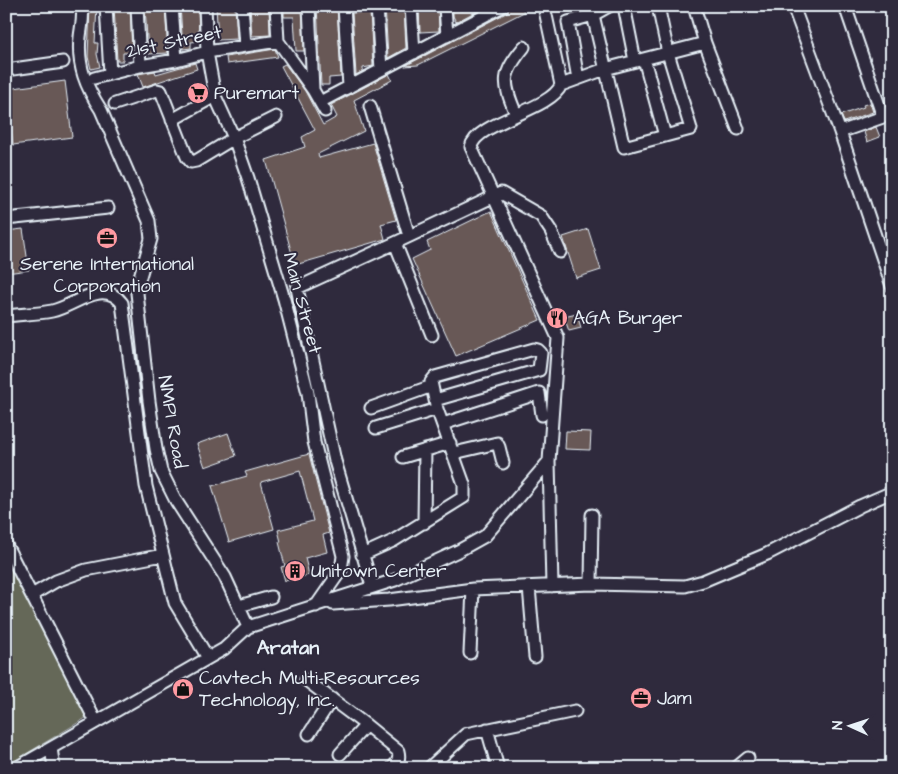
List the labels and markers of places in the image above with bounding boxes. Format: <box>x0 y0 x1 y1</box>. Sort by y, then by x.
place label: Puremart <box>214 80 299 107</box>
supermarket icon: Puremart <box>186 81 210 105</box>
office icon: Serene International Corporation <box>95 226 119 250</box>
place label: Serene International Corporation <box>20 251 194 300</box>
place label: AGA Burger <box>573 305 683 333</box>
restaurant icon: AGA Burger <box>545 306 569 330</box>
place label: Unitown Center <box>311 558 447 585</box>
building icon: Unitown Center <box>283 559 307 583</box>
place label: Cavtech Multi-Resources Technology, Inc. <box>199 665 420 715</box>
shop icon: Cavtech Multi-Resources Technology, Inc. <box>171 677 195 701</box>
place label: Jam <box>657 685 692 712</box>
office icon: Jam <box>629 686 653 710</box>

